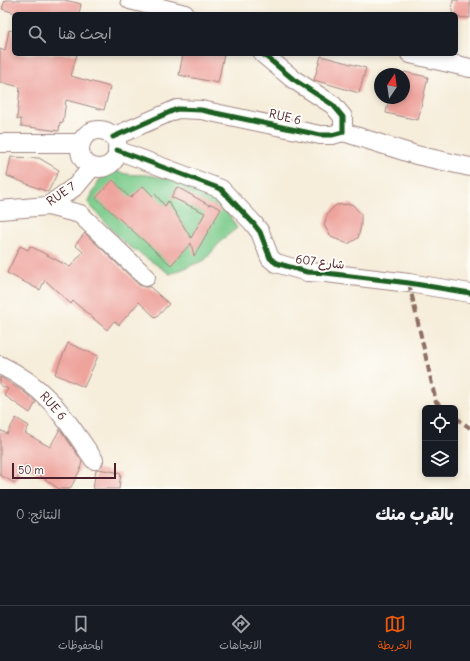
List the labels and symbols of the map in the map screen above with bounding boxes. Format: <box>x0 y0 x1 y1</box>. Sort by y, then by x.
north arrow <box>374 68 410 104</box>
street label: RUE 6 <box>268 106 303 128</box>
street label: RUE 7 <box>43 178 78 209</box>
street label: شارع 607 <box>294 251 345 274</box>
street label: RUE 6 <box>37 388 70 423</box>
scale bar <box>12 461 116 480</box>

